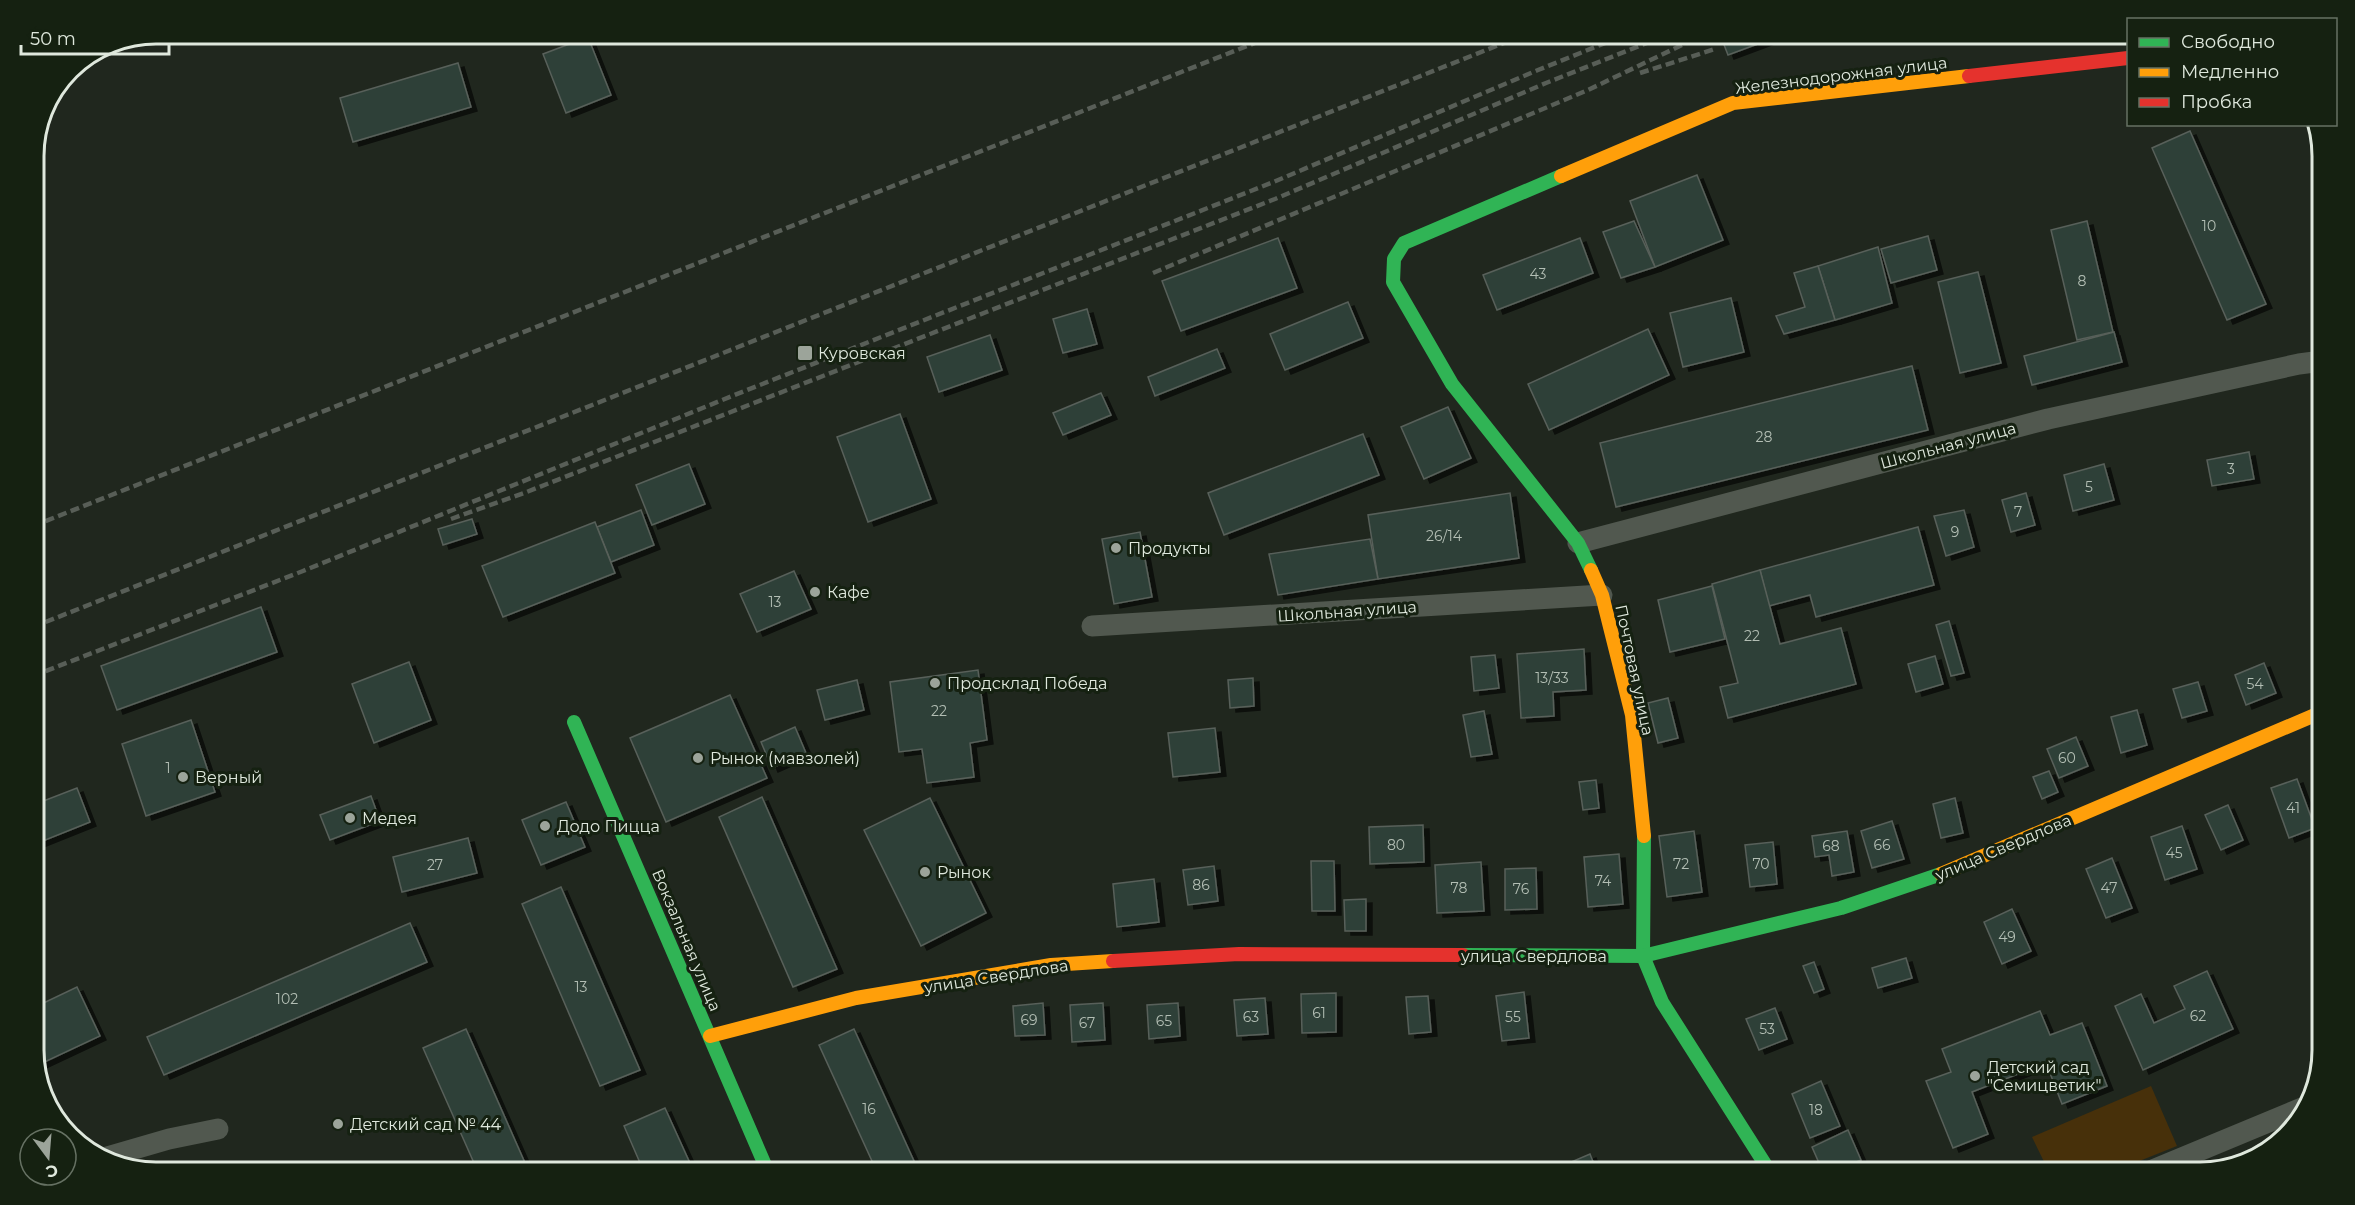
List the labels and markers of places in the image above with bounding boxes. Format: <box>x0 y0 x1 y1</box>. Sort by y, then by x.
marker: Куровская <box>796 344 814 362</box>
place label: Куровская <box>818 344 906 363</box>
place label: Продукты <box>1128 539 1211 558</box>
marker: Продукты <box>1109 541 1123 555</box>
place label: Кафе <box>827 583 870 602</box>
marker: Кафе <box>808 585 822 599</box>
place label: Продсклад Победа <box>947 674 1107 693</box>
marker: Продсклад Победа <box>928 676 942 690</box>
place label: Рынок (мавзолей) <box>710 749 860 768</box>
marker: Рынок (мавзолей) <box>691 751 705 765</box>
place label: Верный <box>195 768 262 787</box>
marker: Верный <box>176 770 190 784</box>
place label: Медея <box>362 809 417 828</box>
marker: Медея <box>343 811 357 825</box>
place label: Додо Пицца <box>557 817 660 836</box>
marker: Додо Пицца <box>538 819 552 833</box>
place label: Рынок <box>937 863 992 882</box>
marker: Рынок <box>918 865 932 879</box>
place label: Детский сад "Семицветик" <box>1987 1058 2101 1095</box>
marker: Детский сад "Семицветик" <box>1968 1069 1982 1083</box>
place label: Детский сад № 44 <box>350 1115 502 1134</box>
marker: Детский сад № 44 <box>331 1117 345 1131</box>

